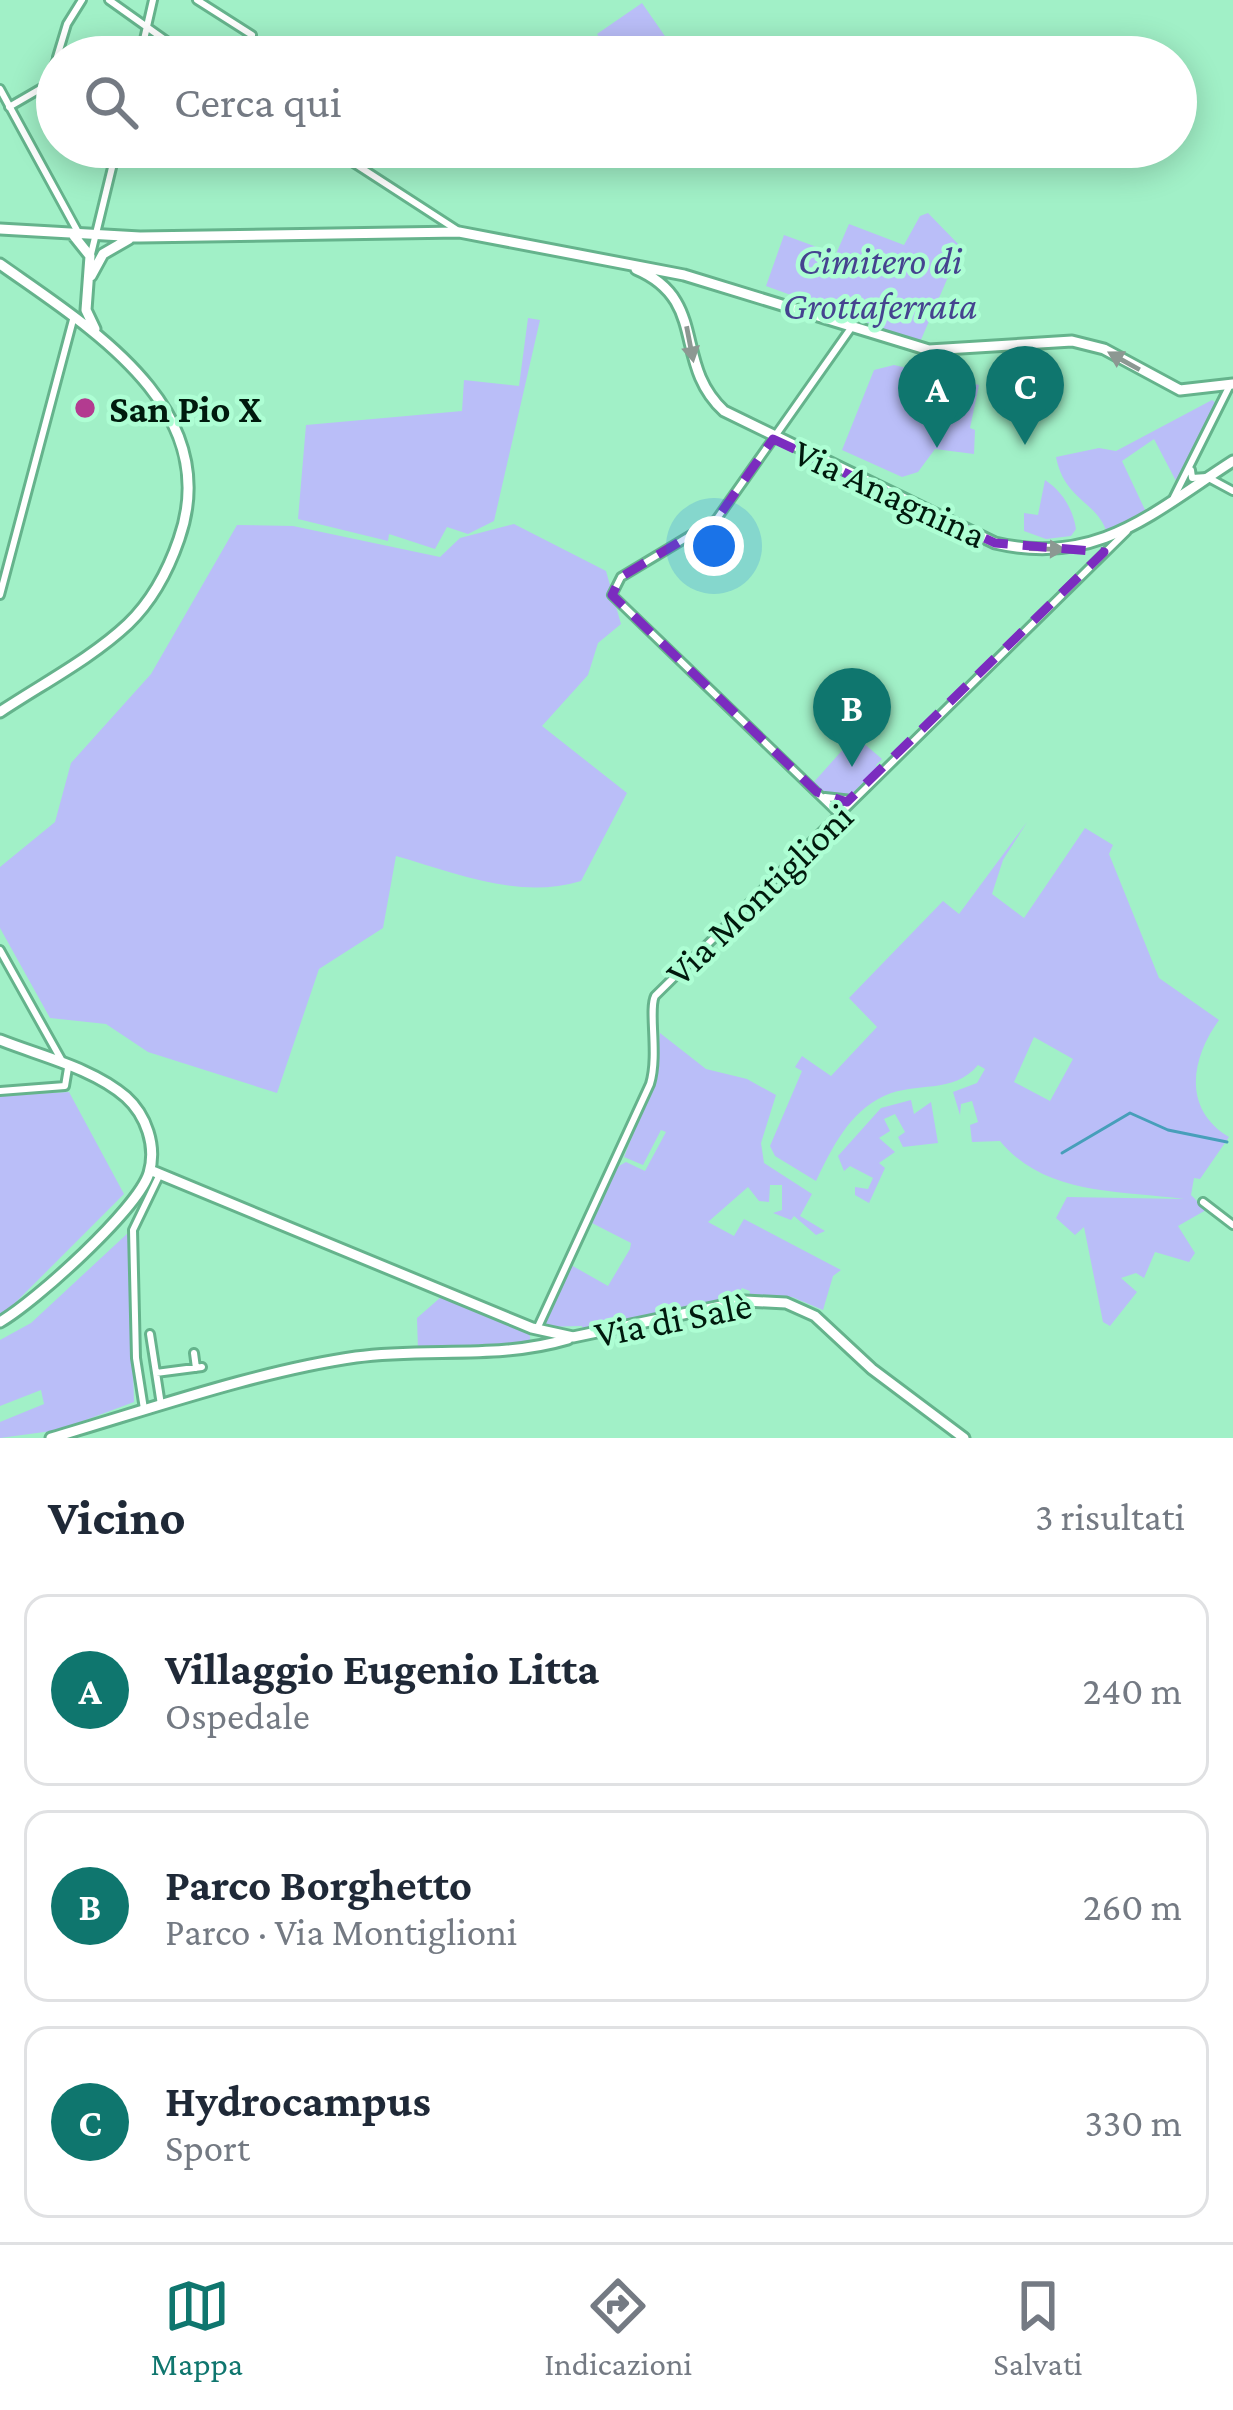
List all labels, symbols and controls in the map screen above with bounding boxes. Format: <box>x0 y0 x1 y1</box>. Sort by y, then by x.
search box <box>36 36 1197 168</box>
icon: search <box>78 69 144 135</box>
text: Cerca qui <box>174 77 342 127</box>
park label: Cimitero di Grottaferrata <box>783 239 977 328</box>
one-way arrow <box>681 326 700 363</box>
pin: C <box>986 346 1064 445</box>
pin: A <box>898 349 976 448</box>
one-way arrow <box>1107 351 1141 372</box>
place label: San Pio X <box>109 387 262 430</box>
marker: San Pio X <box>72 395 98 421</box>
street label: Via Anagnina <box>787 430 993 557</box>
your location <box>684 516 744 576</box>
one-way arrow <box>1029 540 1067 559</box>
pin: B <box>813 668 891 767</box>
street label: Via Montiglioni <box>657 794 862 995</box>
street label: Via di Salè <box>591 1283 755 1355</box>
text: Vicino <box>48 1488 186 1545</box>
text: 3 risultati <box>1035 1495 1185 1538</box>
text: Villaggio Eugenio Litta <box>165 1644 599 1694</box>
text: A <box>78 1669 102 1712</box>
text: 240 m <box>1083 1669 1182 1712</box>
text: Ospedale <box>165 1694 310 1737</box>
text: Parco Borghetto <box>165 1860 472 1910</box>
text: B <box>79 1885 101 1928</box>
text: 260 m <box>1083 1885 1182 1928</box>
text: Parco · Via Montiglioni <box>165 1910 517 1953</box>
text: Hydrocampus <box>165 2076 431 2126</box>
text: C <box>78 2101 102 2144</box>
text: 330 m <box>1084 2101 1182 2144</box>
text: Sport <box>165 2126 250 2169</box>
tab: Mappa <box>151 2273 243 2382</box>
tab: Indicazioni <box>544 2273 692 2382</box>
tab: Salvati <box>993 2273 1082 2382</box>

